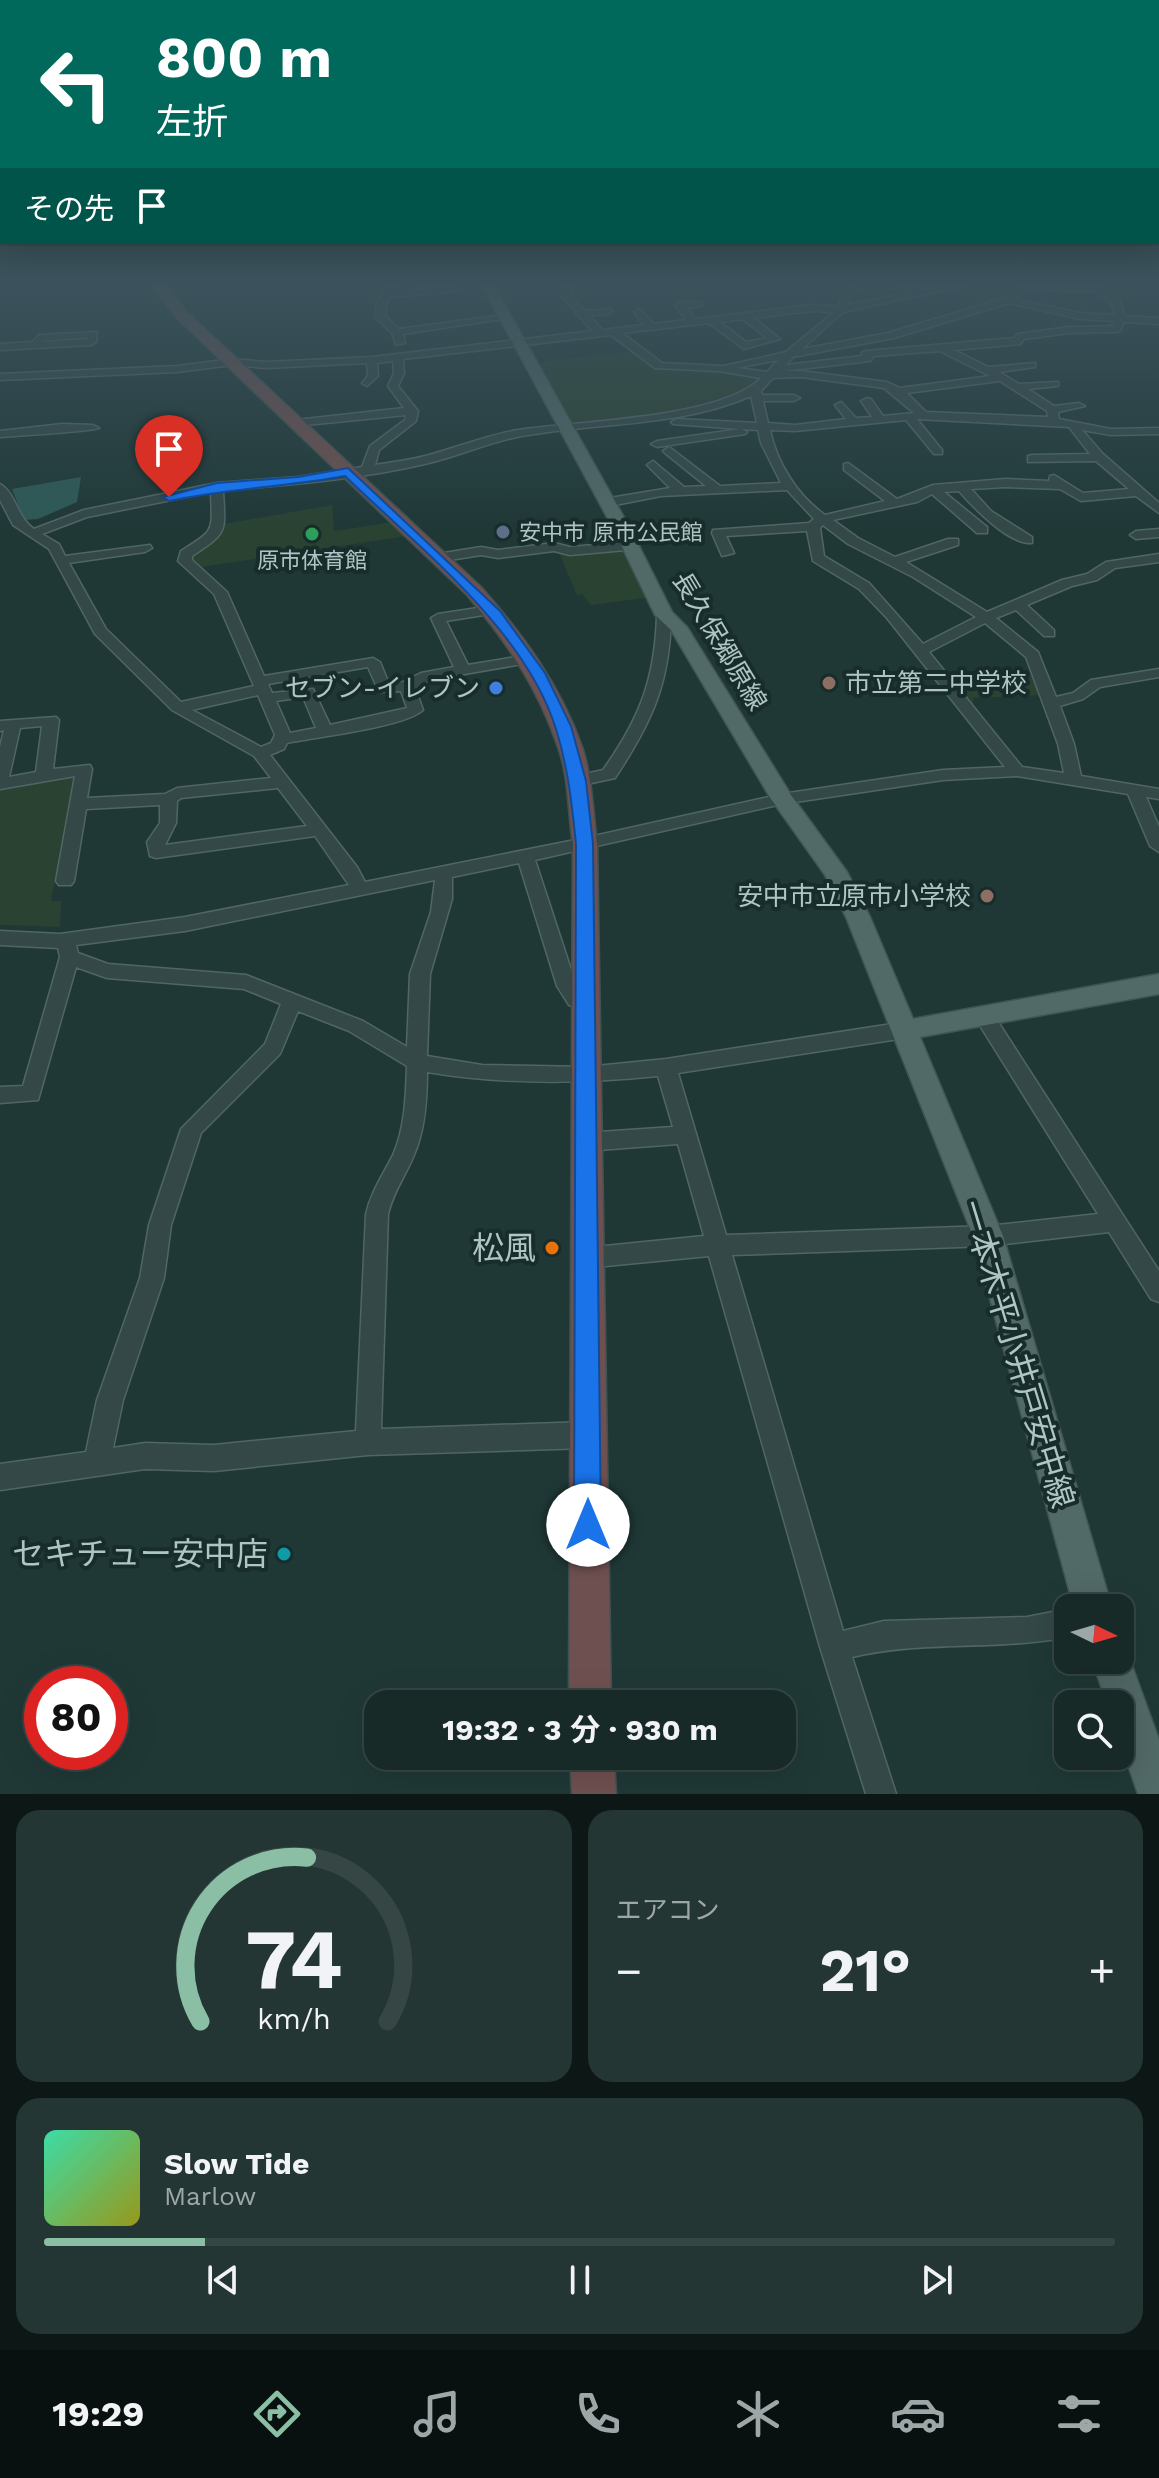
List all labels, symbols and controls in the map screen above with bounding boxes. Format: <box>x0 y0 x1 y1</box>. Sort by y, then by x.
text: 800 m <box>156 25 332 91</box>
icon: left <box>24 32 128 136</box>
text: 左折 <box>156 101 228 143</box>
icon: arrive <box>130 184 174 228</box>
text: その先 <box>24 191 114 226</box>
pin <box>135 415 203 497</box>
icon: arrive <box>147 427 191 471</box>
place label: 安中市 原市公民館 <box>519 520 703 545</box>
marker: 安中市 原市公民館 <box>494 523 512 541</box>
marker: 原市体育館 <box>303 525 321 543</box>
place label: 原市体育館 <box>257 548 367 573</box>
street label: 長久保郷原線 <box>667 566 773 716</box>
place label: 市立第二中学校 <box>845 668 1027 698</box>
place label: セブン-イレブン <box>285 673 480 703</box>
marker: 市立第二中学校 <box>820 674 838 692</box>
marker: セブン-イレブン <box>487 679 505 697</box>
place label: 安中市立原市小学校 <box>737 881 971 911</box>
marker: 安中市立原市小学校 <box>978 887 996 905</box>
street label: 一本木平小井戸安中線 <box>952 1195 1082 1513</box>
place label: 松風 <box>472 1229 536 1267</box>
marker: 松風 <box>543 1239 561 1257</box>
position arrow <box>546 1483 630 1567</box>
place label: セキチュー安中店 <box>12 1535 268 1573</box>
marker: セキチュー安中店 <box>275 1545 293 1563</box>
north arrow <box>1054 1594 1134 1674</box>
map controls <box>1054 1594 1134 1770</box>
speed limit sign: 80 <box>24 1666 128 1770</box>
button: search <box>1054 1690 1134 1770</box>
text: 19:32 · 3 分 · 930 m <box>442 1712 718 1747</box>
text: エアコン <box>616 1895 720 1925</box>
text: 74 <box>245 1911 342 2008</box>
text: 21° <box>820 1935 911 2006</box>
text: − <box>616 1945 642 1997</box>
text: + <box>1088 1945 1115 1997</box>
text: km/h <box>257 2002 331 2036</box>
text: Slow Tide <box>164 2146 309 2181</box>
text: Marlow <box>164 2181 256 2211</box>
icon: previous <box>201 2258 245 2302</box>
icon: pause <box>558 2258 602 2302</box>
icon: next <box>915 2258 959 2302</box>
icon: directions <box>249 2386 305 2442</box>
icon: music <box>409 2386 465 2442</box>
icon: phone <box>570 2386 626 2442</box>
icon: climate <box>730 2386 786 2442</box>
icon: car <box>890 2386 946 2442</box>
icon: filters <box>1051 2386 1107 2442</box>
text: 19:29 <box>52 2393 144 2435</box>

